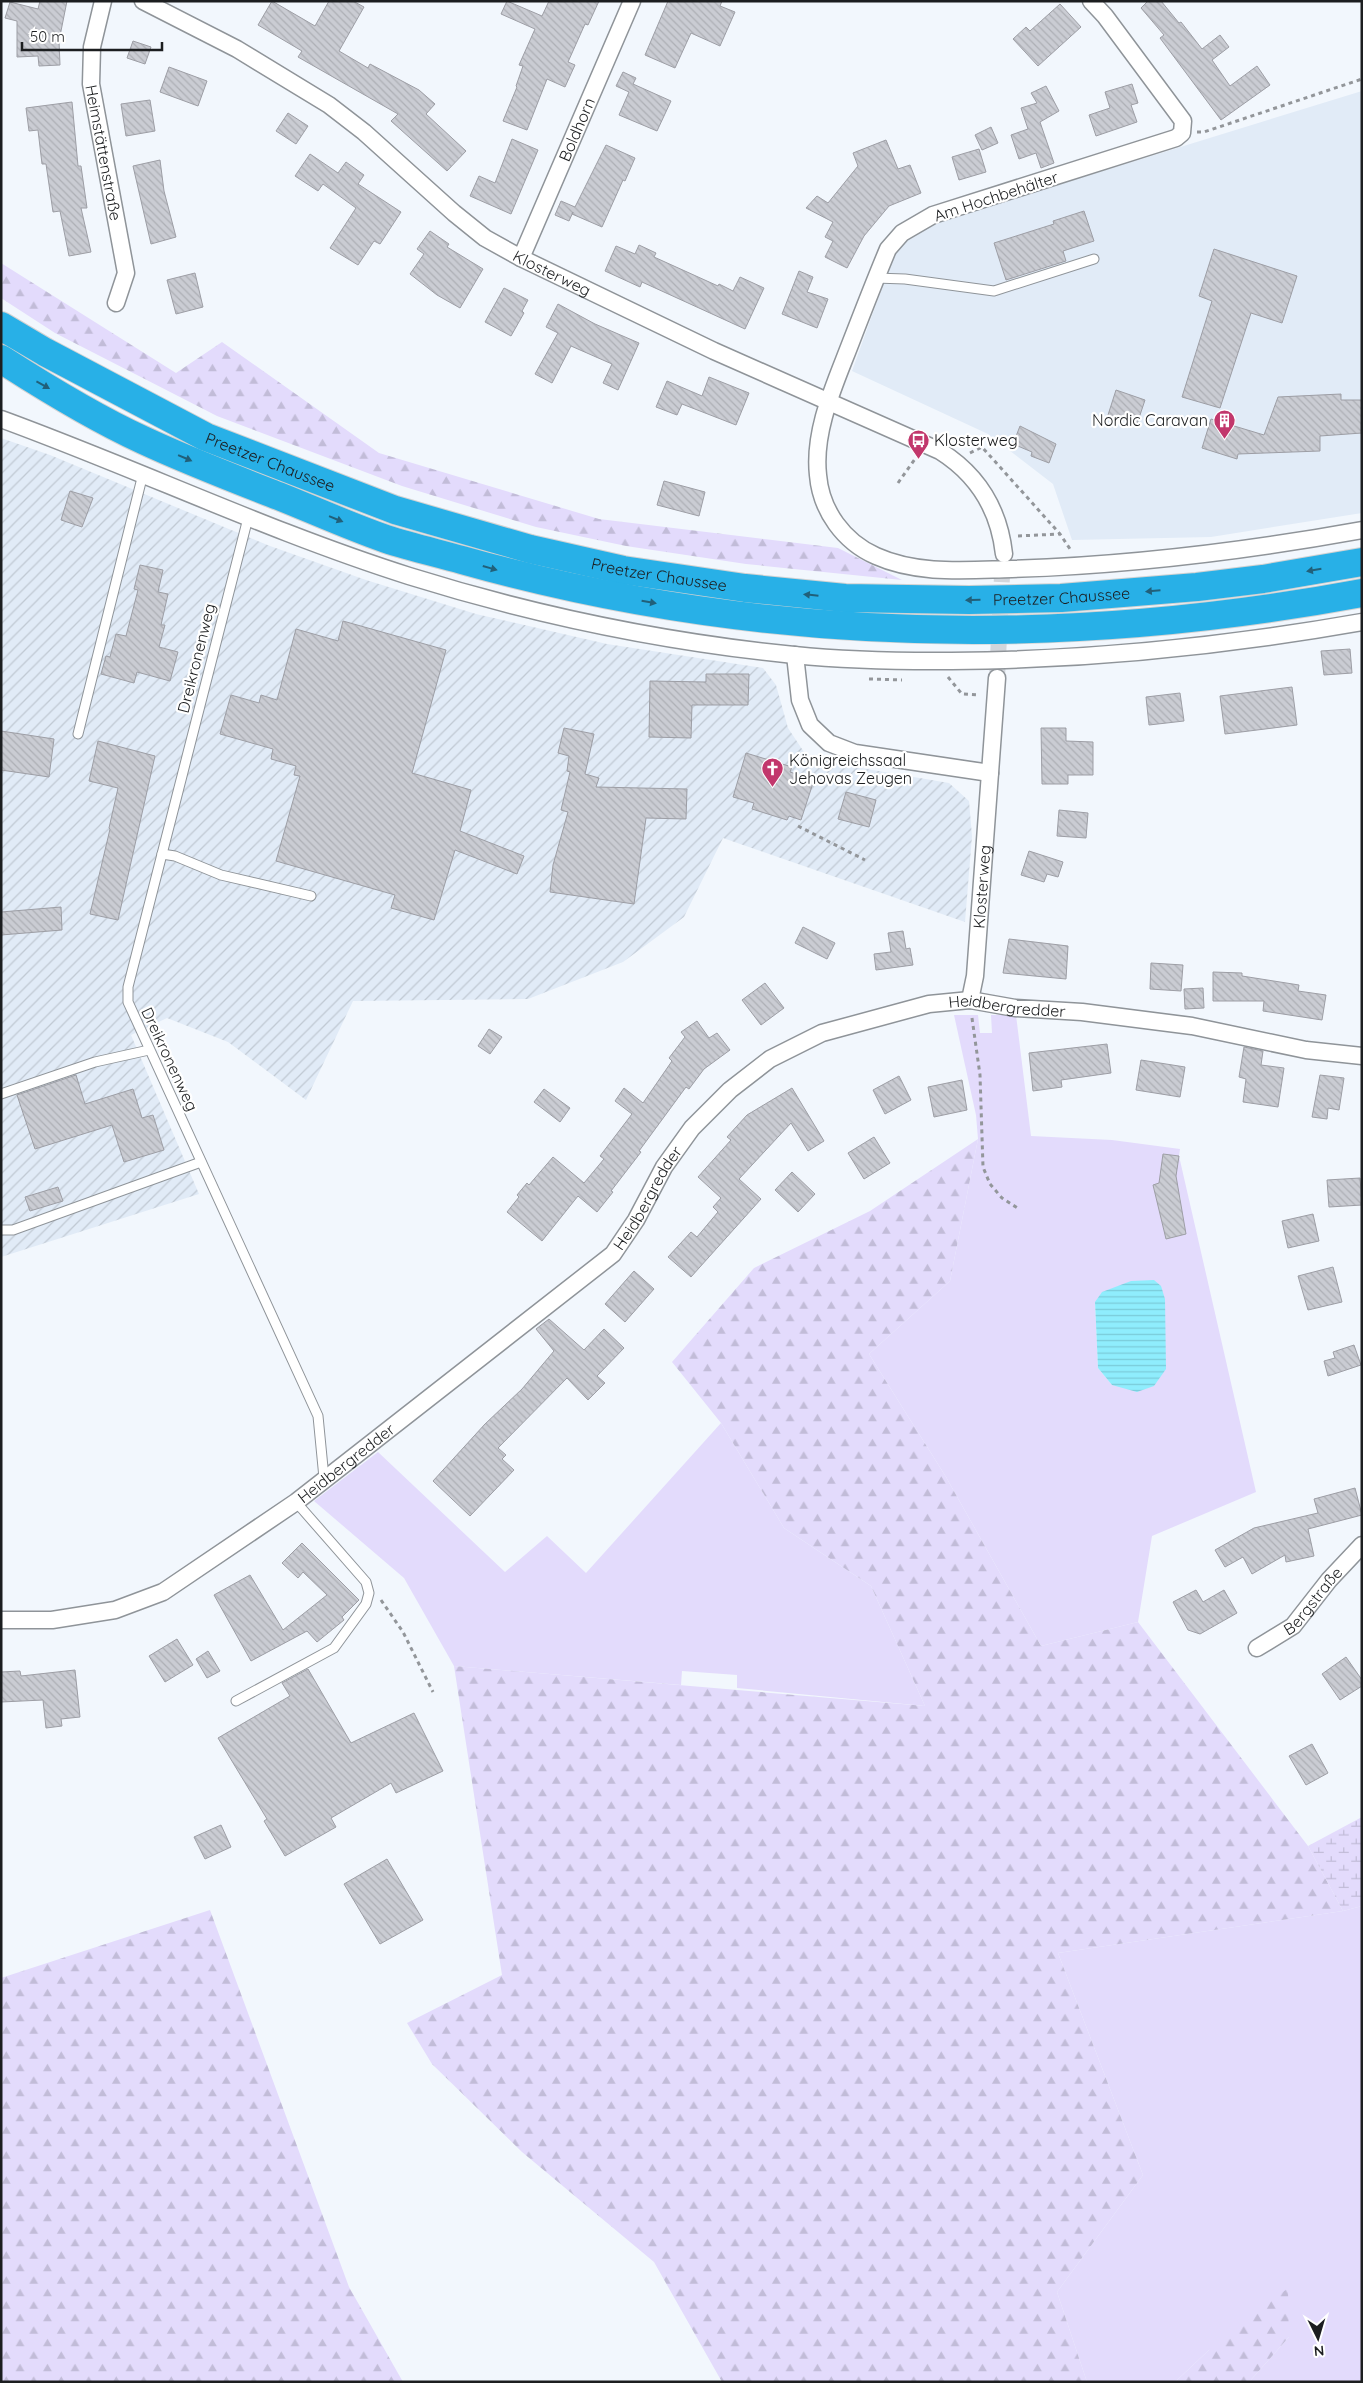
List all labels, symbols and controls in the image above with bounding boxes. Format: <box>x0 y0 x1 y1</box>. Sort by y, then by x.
scale bar <box>22 20 162 52</box>
text: 50 m <box>30 27 65 46</box>
street label: Heimstättenstraße <box>81 83 126 222</box>
street label: Boldhorn <box>554 95 599 164</box>
street label: Am Hochbehälter <box>931 166 1061 226</box>
street label: Klosterweg <box>510 246 594 300</box>
one-way arrow <box>35 381 50 389</box>
building icon: Nordic Caravan <box>1212 408 1236 439</box>
place label: Nordic Caravan <box>1092 410 1208 430</box>
street label: Preetzer Chaussee <box>203 428 338 496</box>
bus stop icon: Klosterweg <box>906 428 930 459</box>
place label: Klosterweg <box>934 430 1018 450</box>
one-way arrow <box>178 455 192 463</box>
one-way arrow <box>328 515 343 523</box>
street label: Preetzer Chaussee <box>589 553 728 595</box>
one-way arrow <box>483 564 498 572</box>
one-way arrow <box>1305 567 1321 575</box>
street label: Preetzer Chaussee <box>993 582 1131 609</box>
one-way arrow <box>1144 587 1160 595</box>
one-way arrow <box>802 591 818 599</box>
one-way arrow <box>965 596 981 604</box>
one-way arrow <box>641 598 657 606</box>
street label: Dreikronenweg <box>173 601 219 715</box>
place label: Königreichssaal Jehovas Zeugen <box>789 750 912 788</box>
church icon: Königreichssaal Jehovas Zeugen <box>761 757 785 788</box>
street label: Klosterweg <box>969 844 995 929</box>
street label: Heidbergredder <box>948 990 1066 1021</box>
street label: Dreikronenweg <box>137 1004 203 1114</box>
street label: Heidbergredder <box>609 1142 686 1254</box>
street label: Heidbergredder <box>293 1419 398 1507</box>
street label: Bergstraße <box>1280 1562 1346 1639</box>
north arrow <box>1293 2313 1343 2363</box>
text: N <box>1313 2342 1325 2360</box>

